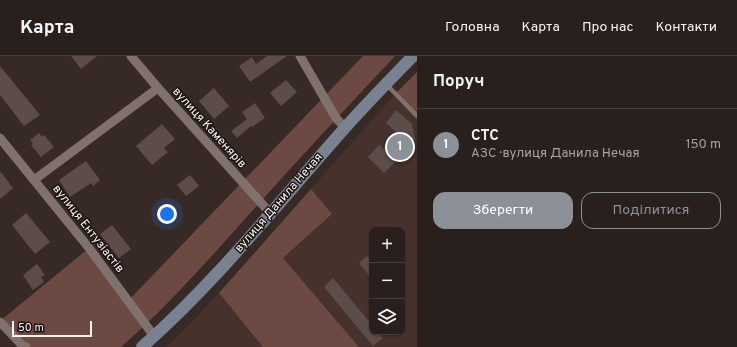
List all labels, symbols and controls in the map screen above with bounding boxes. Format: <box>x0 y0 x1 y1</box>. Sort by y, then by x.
text: Карта <box>20 16 74 40</box>
text: Головна <box>445 19 500 36</box>
text: Карта <box>522 19 560 36</box>
text: Про нас <box>582 19 633 36</box>
text: Контакти <box>655 19 717 36</box>
text: Поруч <box>433 71 485 93</box>
street label: вулиця Каменярів <box>168 84 250 172</box>
text: СТС <box>471 127 499 146</box>
pin: 1 <box>387 132 413 162</box>
text: 1 <box>443 137 449 153</box>
text: 150 m <box>686 137 721 153</box>
text: АЗС · вулиця Данила Нечая <box>471 146 640 162</box>
street label: вулиця Данила Нечая <box>231 150 327 256</box>
street label: вулиця Ентузіастів <box>49 182 127 276</box>
button: Зберегти <box>433 192 573 229</box>
button: Поділитися <box>581 192 721 229</box>
your location <box>157 204 177 224</box>
map controls <box>369 227 405 335</box>
button: + <box>369 227 405 263</box>
button: − <box>369 263 405 299</box>
button: layers <box>369 299 405 335</box>
scale bar <box>12 319 92 338</box>
text: 50 m <box>18 321 44 335</box>

